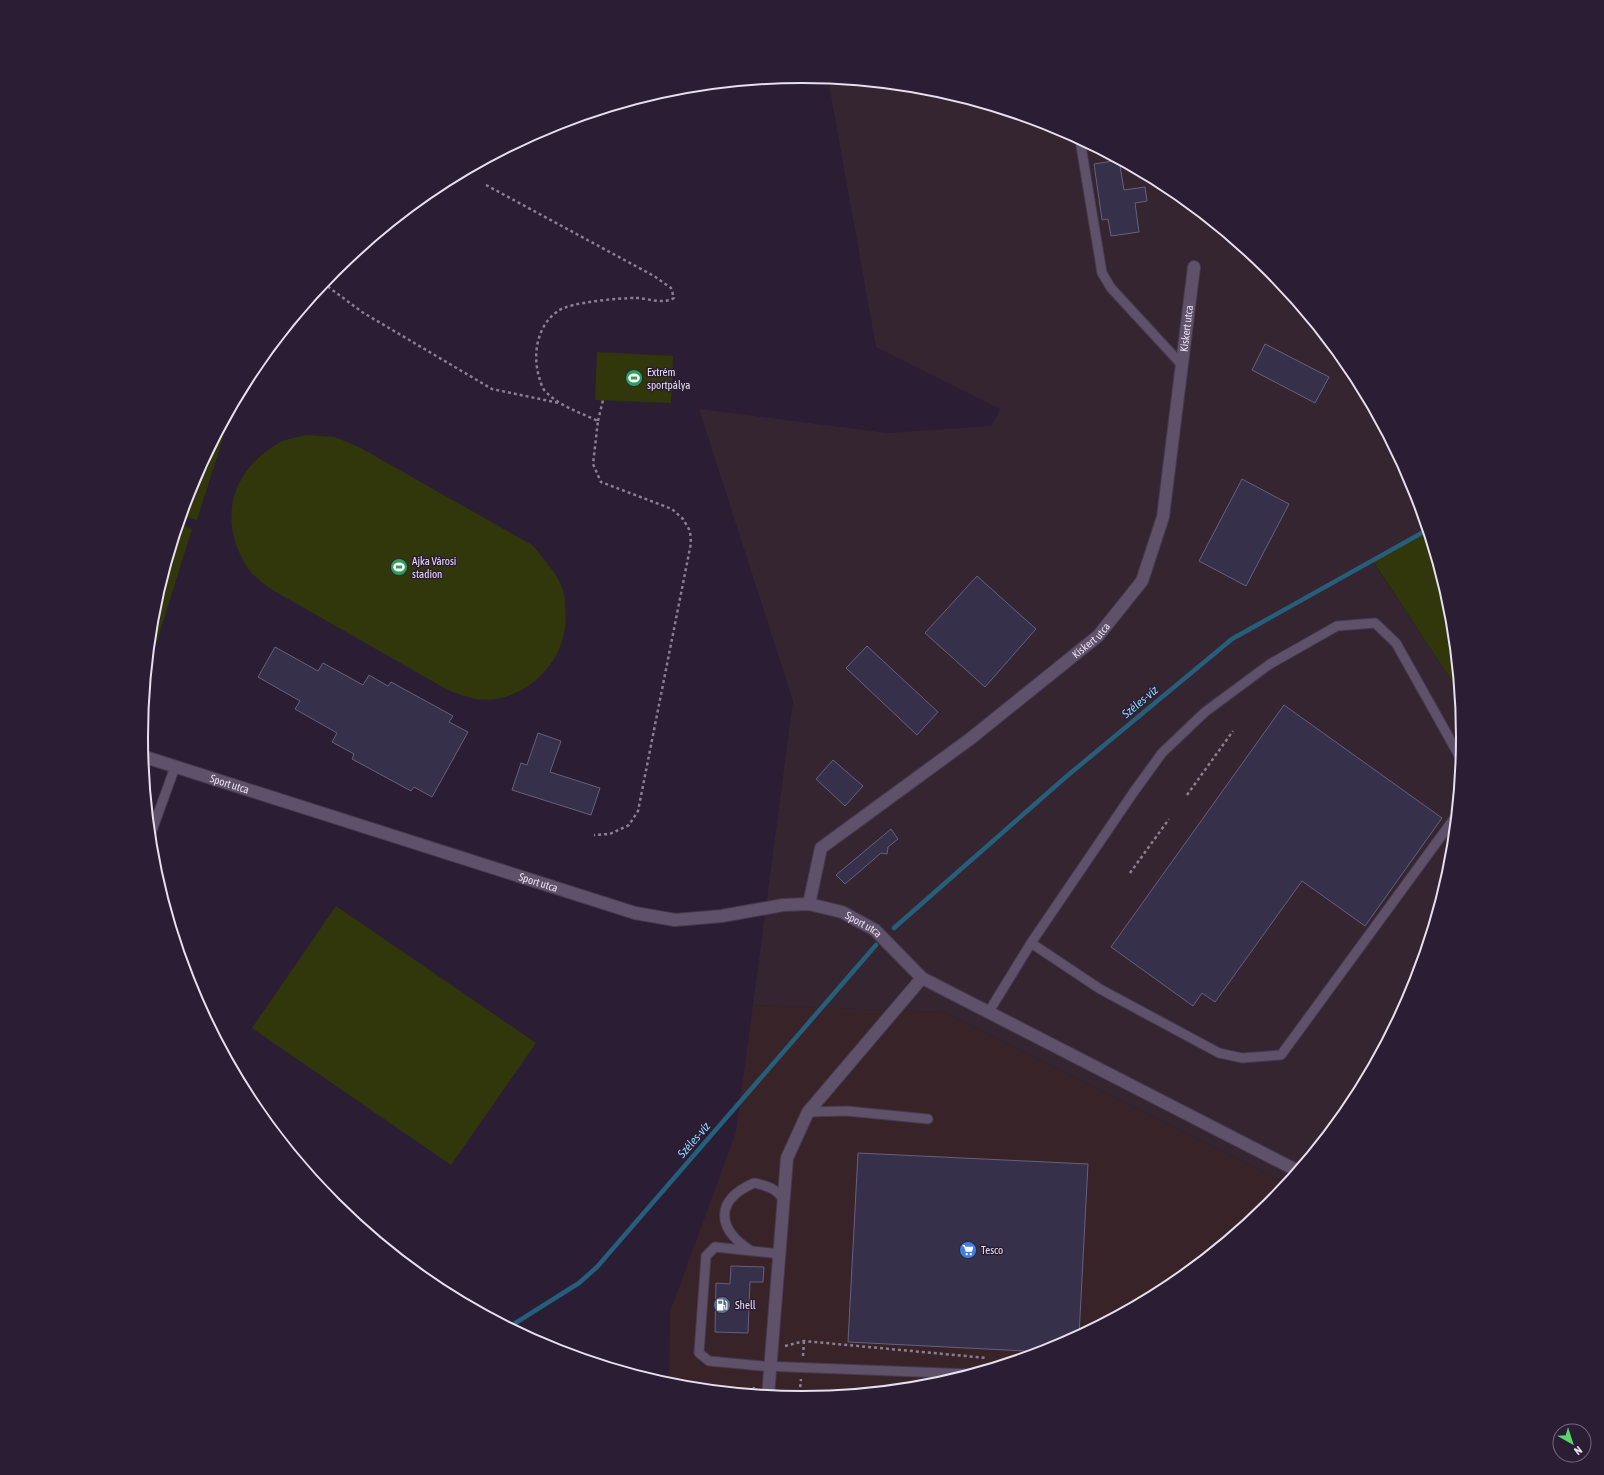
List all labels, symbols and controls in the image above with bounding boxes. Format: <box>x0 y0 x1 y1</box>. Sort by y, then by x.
street label: Kiskert utca <box>1178 304 1195 352</box>
place label: Extrém sportpálya <box>647 366 690 391</box>
sports icon: Extrém sportpálya <box>624 368 644 388</box>
place label: Ajka Városi stadion <box>412 555 456 580</box>
sports icon: Ajka Városi stadion <box>389 557 409 577</box>
street label: Kiskert utca <box>1070 620 1112 660</box>
water label: Széles-víz <box>1118 683 1161 722</box>
street label: Sport utca <box>209 772 251 796</box>
street label: Sport utca <box>517 870 559 894</box>
street label: Sport utca <box>843 909 885 940</box>
water label: Széles-víz <box>674 1119 714 1161</box>
supermarket icon: Tesco <box>958 1240 978 1260</box>
place label: Tesco <box>981 1244 1003 1256</box>
fuel station icon: Shell <box>712 1295 732 1315</box>
place label: Shell <box>735 1299 756 1311</box>
north arrow <box>1552 1423 1592 1463</box>
text: N <box>1572 1444 1585 1457</box>

